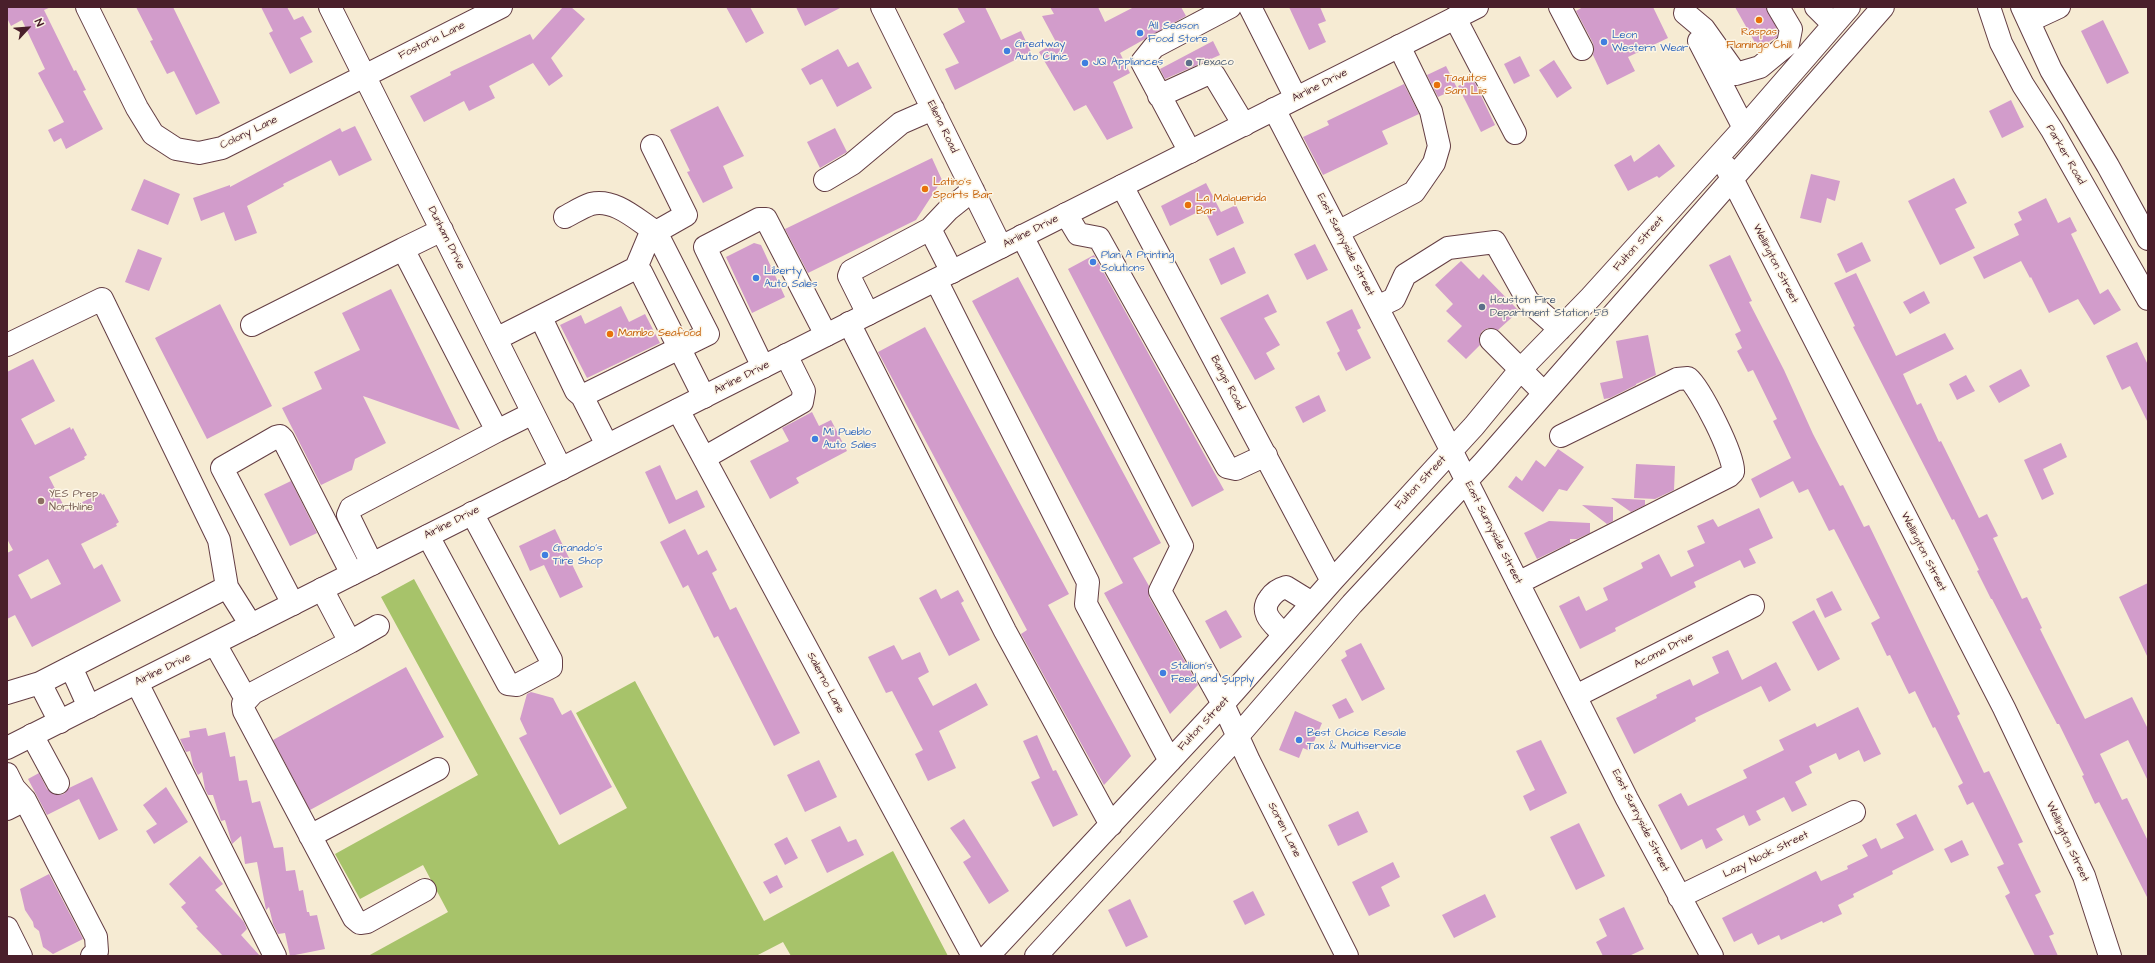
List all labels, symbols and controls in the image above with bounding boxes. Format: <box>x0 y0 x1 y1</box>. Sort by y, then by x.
north arrow <box>8 8 48 48</box>
marker: Raspas Flamingo Chill <box>1754 15 1764 25</box>
text: N <box>31 16 47 29</box>
street label: Fostoria Lane <box>397 19 467 63</box>
place label: All Season Food Store <box>1148 20 1208 46</box>
place label: Raspas Flamingo Chill <box>1726 26 1792 52</box>
marker: All Season Food Store <box>1135 28 1145 38</box>
place label: Leon Western Wear <box>1612 29 1688 55</box>
marker: Leon Western Wear <box>1599 37 1609 47</box>
place label: Greatway Auto Clinic <box>1015 38 1068 64</box>
marker: Greatway Auto Clinic <box>1002 46 1012 56</box>
place label: JQ Appliances <box>1093 56 1163 70</box>
place label: Texaco <box>1197 56 1234 70</box>
marker: JQ Appliances <box>1080 58 1090 68</box>
marker: Texaco <box>1184 58 1194 68</box>
street label: Airline Drive <box>1290 66 1350 106</box>
place label: Taquitos Sam Liis <box>1445 72 1487 98</box>
marker: Taquitos Sam Liis <box>1432 80 1442 90</box>
street label: Ellena Road <box>924 99 960 155</box>
street label: Colony Lane <box>218 113 280 153</box>
street label: Parker Road <box>2043 123 2087 187</box>
place label: Latino's Sports Bar <box>933 176 992 202</box>
marker: Latino's Sports Bar <box>920 184 930 194</box>
place label: La Malquerida Bar <box>1196 192 1266 218</box>
street label: East Sunnyside Street <box>1313 192 1377 298</box>
marker: La Malquerida Bar <box>1183 200 1193 210</box>
street label: Dunham Drive <box>425 204 467 272</box>
street label: Airline Drive <box>1001 212 1061 252</box>
street label: Fulton Street <box>1611 214 1667 274</box>
street label: Wellington Street <box>1749 222 1801 306</box>
place label: Plan A Printing Solutions <box>1101 249 1174 275</box>
marker: Plan A Printing Solutions <box>1088 257 1098 267</box>
place label: Liberty Auto Sales <box>764 265 818 291</box>
marker: Liberty Auto Sales <box>751 273 761 283</box>
place label: Houston Fire Department Station 58 <box>1490 294 1608 320</box>
marker: Houston Fire Department Station 58 <box>1477 302 1487 312</box>
place label: Mambo Seafood <box>618 327 701 341</box>
marker: Mambo Seafood <box>605 329 615 339</box>
street label: Bangs Road <box>1207 354 1247 412</box>
street label: Airline Drive <box>712 358 772 398</box>
place label: Mi Pueblo Auto Sales <box>823 426 877 452</box>
marker: Mi Pueblo Auto Sales <box>810 434 820 444</box>
street label: Fulton Street <box>1393 453 1449 513</box>
street label: East Sunnyside Street <box>1461 480 1525 586</box>
place label: YES Prep Northline <box>49 488 98 514</box>
marker: YES Prep Northline <box>36 496 46 506</box>
street label: Airline Drive <box>422 503 482 543</box>
street label: Wellington Street <box>1897 510 1949 594</box>
place label: Granado's Tire Shop <box>553 542 603 568</box>
marker: Granado's Tire Shop <box>540 550 550 560</box>
street label: Acoma Drive <box>1632 630 1696 672</box>
street label: Salerno Lane <box>803 650 847 716</box>
street label: Airline Drive <box>133 651 193 689</box>
place label: Stallion's Feed and Supply <box>1171 660 1254 686</box>
marker: Stallion's Feed and Supply <box>1158 668 1168 678</box>
street label: Fulton Street <box>1176 694 1232 754</box>
place label: Best Choice Resale Tax & Multiservice <box>1307 727 1406 753</box>
marker: Best Choice Resale Tax & Multiservice <box>1294 735 1304 745</box>
street label: East Sunnyside Street <box>1608 768 1672 874</box>
street label: Soren Lane <box>1265 800 1303 860</box>
street label: Wellington Street <box>2043 800 2091 884</box>
street label: Lazy Nook Street <box>1721 829 1811 881</box>

